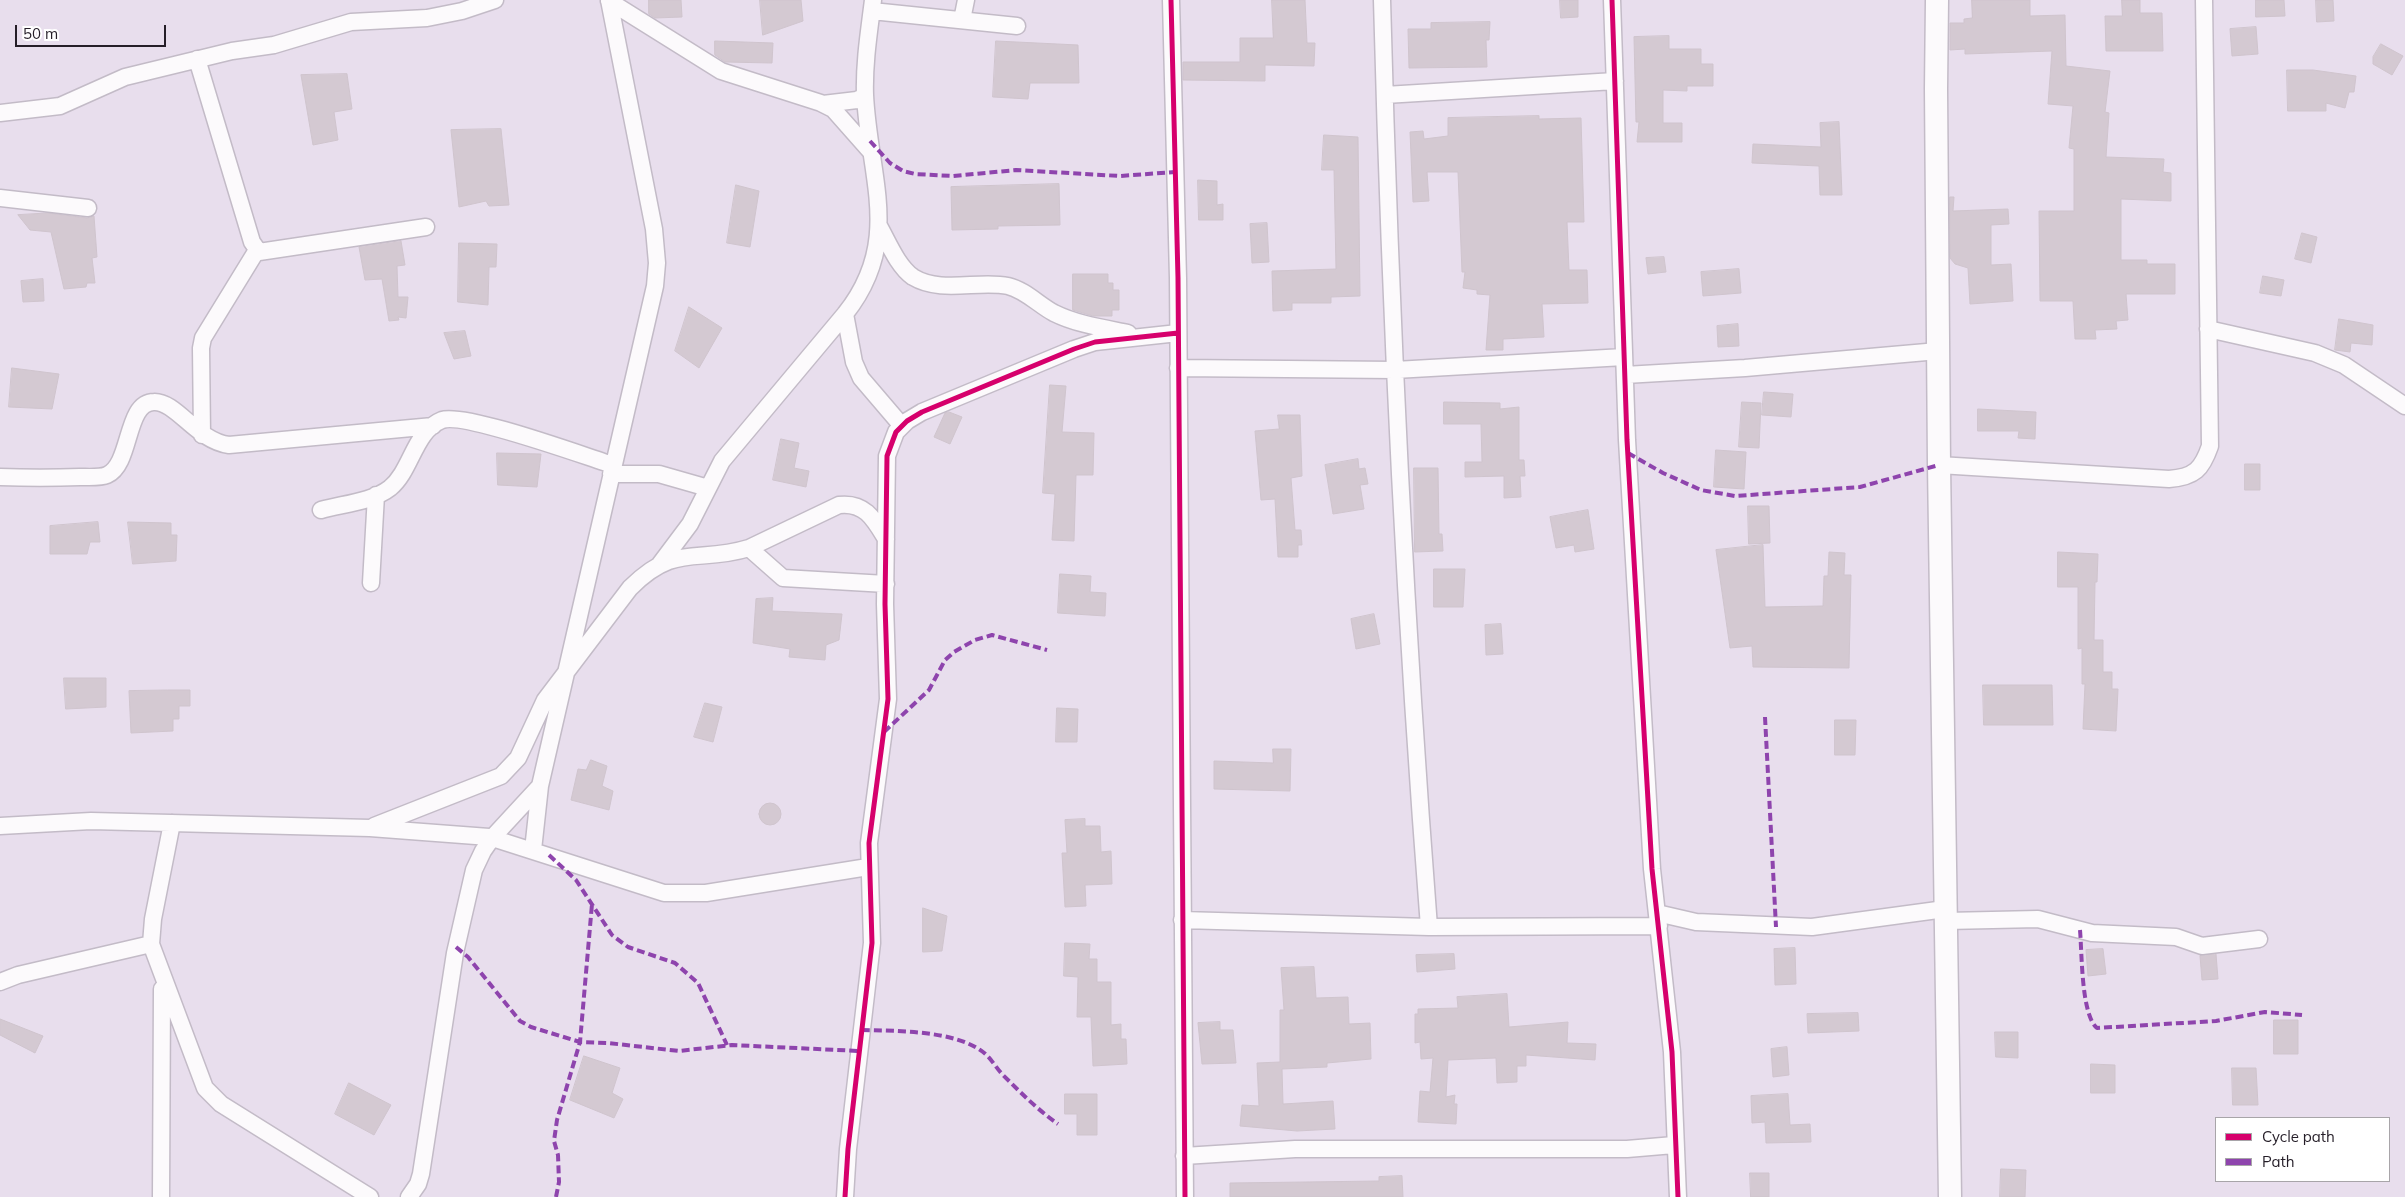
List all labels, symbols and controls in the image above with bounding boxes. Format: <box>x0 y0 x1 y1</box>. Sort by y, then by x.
scale bar <box>18 15 169 47</box>
text: 50 m <box>23 24 58 43</box>
legend <box>2215 1117 2390 1182</box>
text: Cycle path <box>2262 1127 2335 1146</box>
text: Path <box>2262 1152 2294 1171</box>

